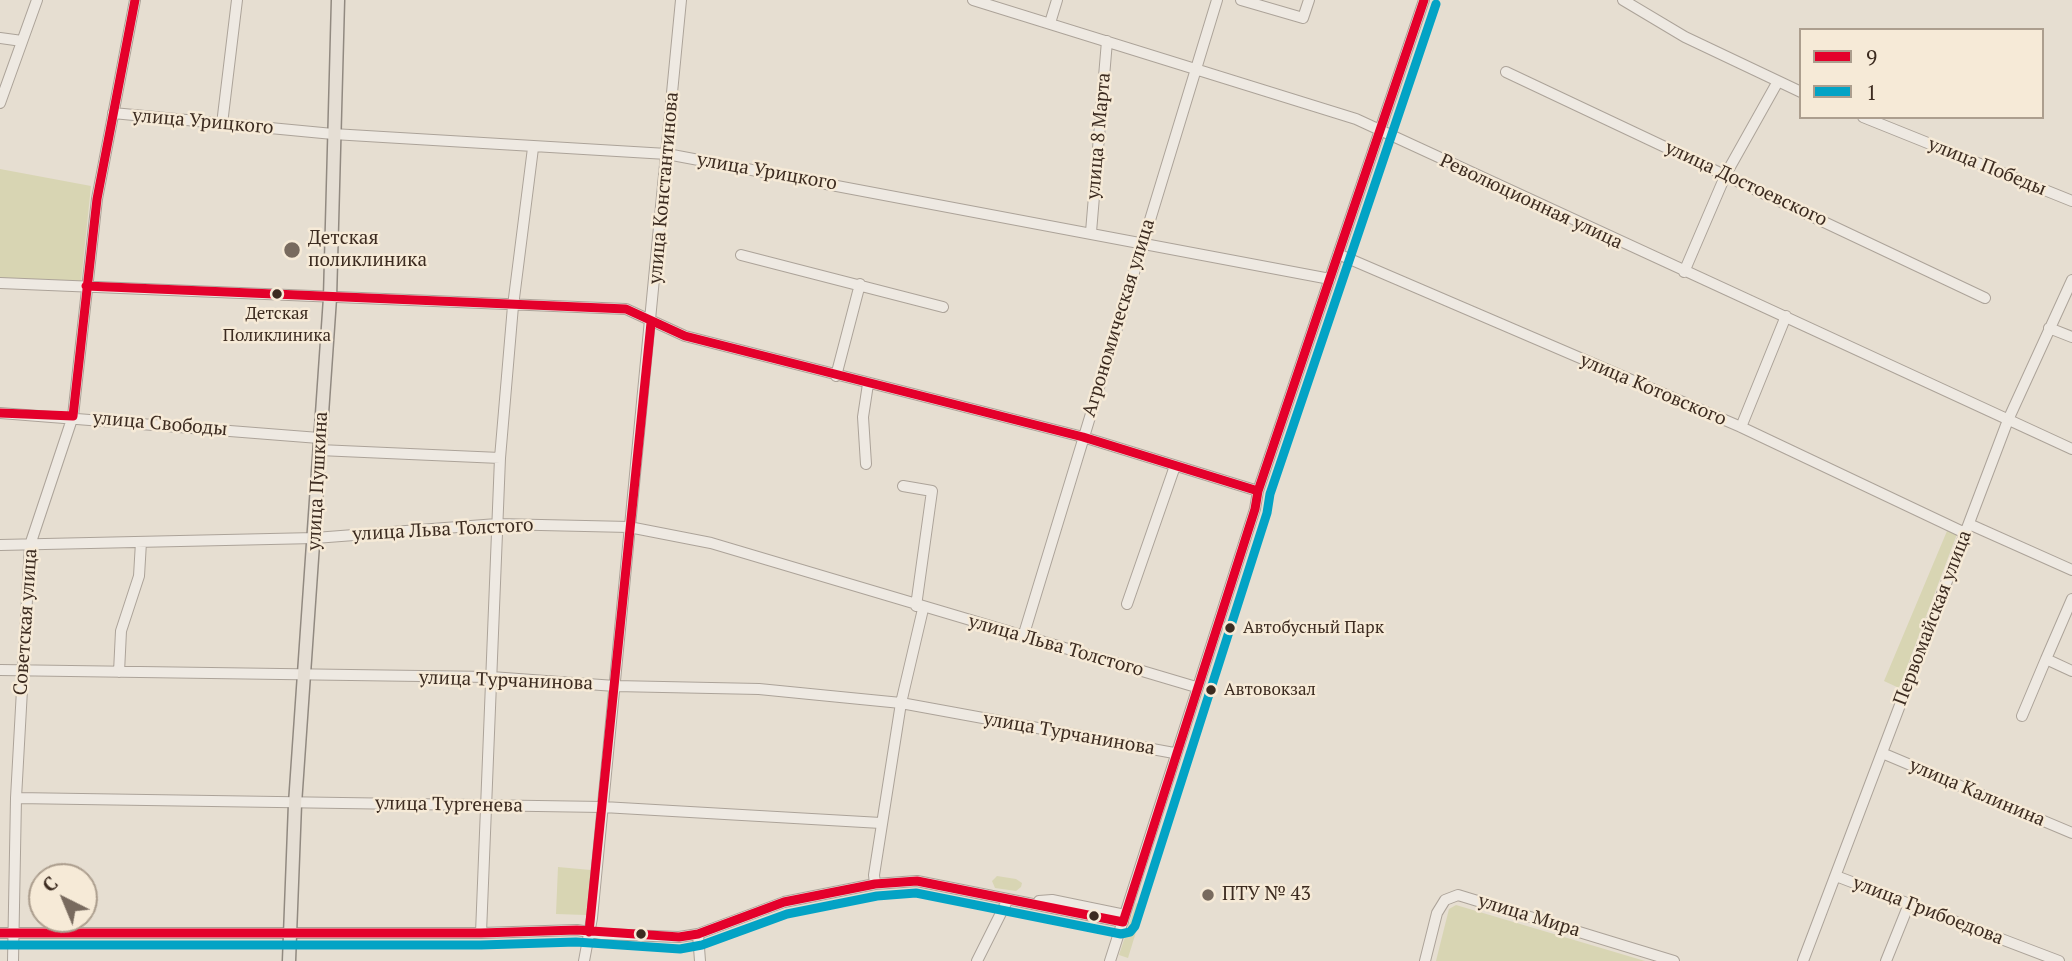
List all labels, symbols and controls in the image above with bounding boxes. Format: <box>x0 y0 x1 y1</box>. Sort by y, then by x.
legend <box>1799 28 2044 119</box>
text: 9 <box>1866 43 1877 71</box>
street label: улица 8 Марта <box>1082 72 1116 200</box>
text: 1 <box>1866 78 1877 106</box>
street label: улица Константинова <box>644 91 684 285</box>
street label: улица Урицкого <box>132 104 274 140</box>
street label: улица Победы <box>1924 133 2050 201</box>
street label: улица Достоевского <box>1661 136 1831 232</box>
street label: улица Урицкого <box>695 148 839 196</box>
street label: Революционная улица <box>1436 150 1626 254</box>
street label: Агрономическая улица <box>1078 216 1160 420</box>
place label: Детская поликлиника <box>308 228 427 272</box>
marker: Детская поликлиника <box>282 240 302 260</box>
marker: Детская Поликлиника <box>270 287 284 301</box>
place label: Детская Поликлиника <box>223 304 331 344</box>
street label: улица Котовского <box>1576 349 1730 431</box>
street label: улица Свободы <box>92 407 228 441</box>
street label: улица Пушкина <box>303 411 333 551</box>
street label: улица Льва Толстого <box>352 514 534 546</box>
street label: Первомайская улица <box>1889 527 1977 709</box>
street label: Советская улица <box>9 548 43 696</box>
street label: улица Льва Толстого <box>966 610 1146 682</box>
place label: Автобусный Парк <box>1243 618 1384 638</box>
marker: Автобусный Парк <box>1223 621 1237 635</box>
street label: улица Турчанинова <box>419 667 593 695</box>
place label: Автовокзал <box>1224 680 1316 700</box>
marker: Автовокзал <box>1204 683 1218 697</box>
street label: улица Турчанинова <box>981 708 1157 760</box>
street label: улица Калинина <box>1906 754 2048 832</box>
street label: улица Тургенева <box>375 792 523 818</box>
north arrow <box>28 863 98 933</box>
text: С <box>37 870 63 897</box>
street label: улица Грибоедова <box>1849 872 2007 950</box>
place label: ПТУ № 43 <box>1222 884 1311 906</box>
marker: ПТУ № 43 <box>1200 887 1216 903</box>
street label: улица Мира <box>1475 890 1583 942</box>
unlabelled marker <box>1087 909 1101 923</box>
unlabelled marker <box>634 927 648 941</box>

